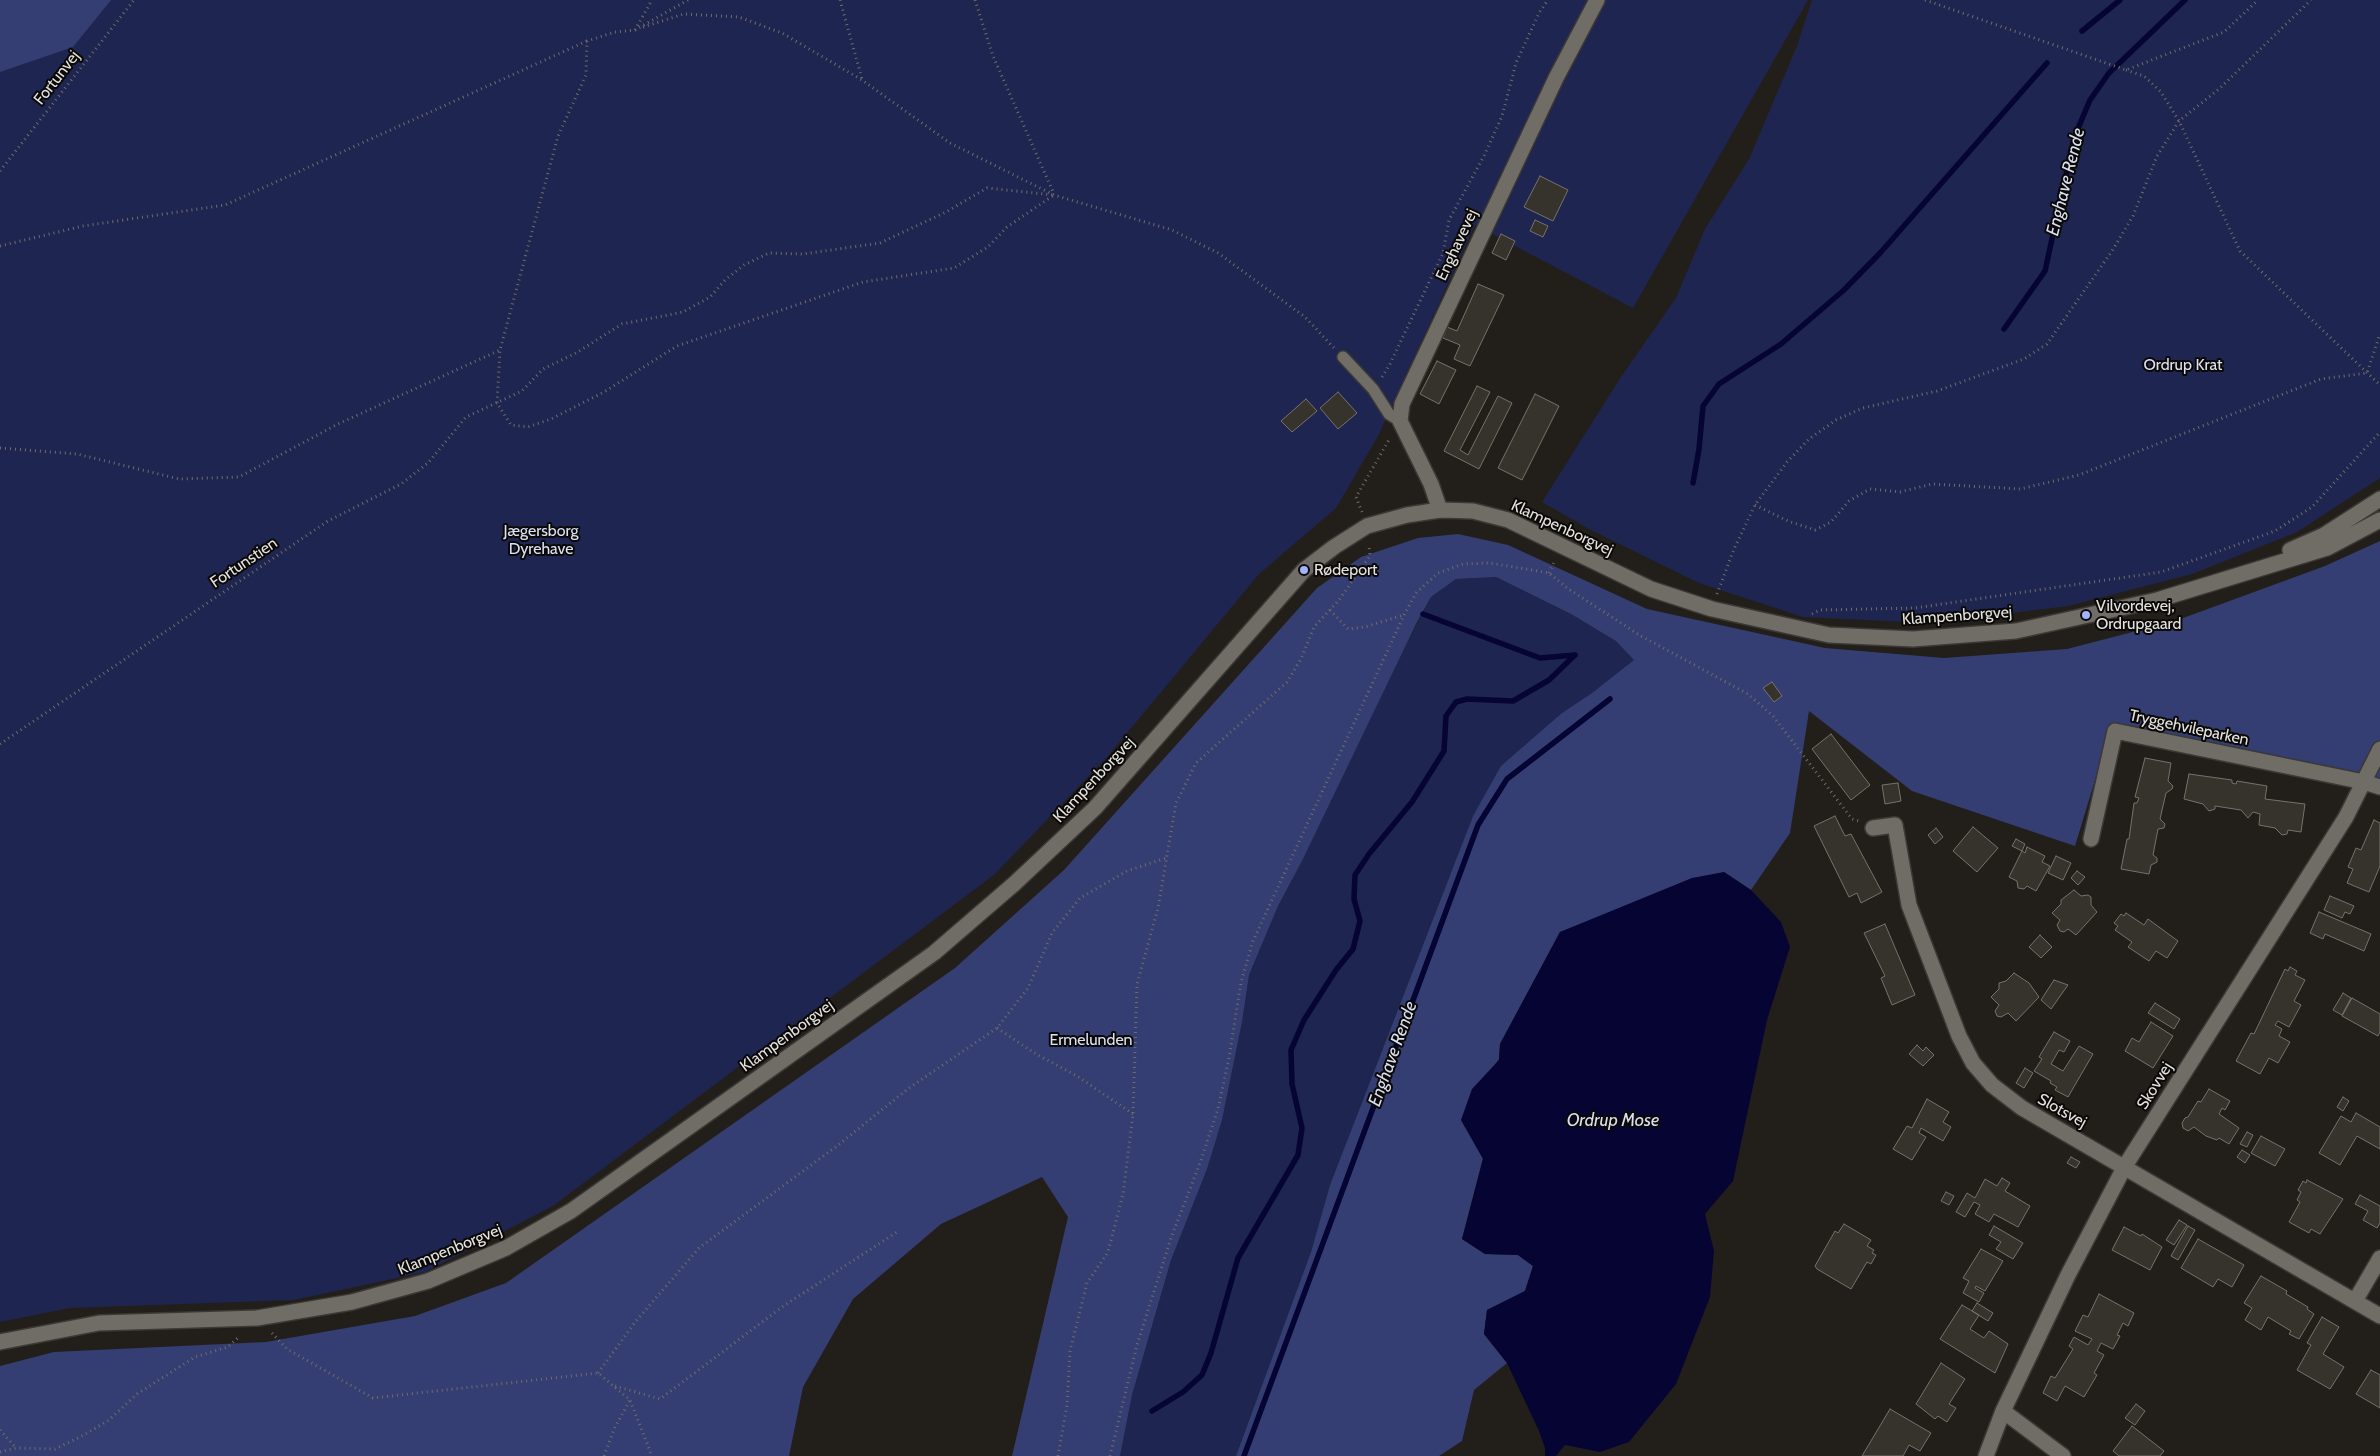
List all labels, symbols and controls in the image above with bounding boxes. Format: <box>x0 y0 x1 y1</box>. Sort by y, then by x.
street label: Fortunvej <box>30 47 84 109</box>
water label: Enghave Rende <box>2042 126 2090 238</box>
street label: Enghavevej <box>1432 206 1482 284</box>
park label: Ordrup Krat <box>2144 355 2222 375</box>
street label: Klampenborgvej <box>1508 496 1616 560</box>
park label: Jægersborg Dyrehave <box>504 521 578 559</box>
street label: Fortunstien <box>207 534 281 592</box>
place label: Rødeport <box>1314 560 1377 580</box>
marker: Rødeport <box>1298 564 1310 576</box>
place label: Vilvordevej, Ordrupgaard <box>2096 596 2181 634</box>
street label: Klampenborgvej <box>1901 603 2013 629</box>
marker: Vilvordevej, Ordrupgaard <box>2080 609 2092 621</box>
street label: Tryggehvileparken <box>2128 706 2250 750</box>
street label: Klampenborgvej <box>1049 733 1139 827</box>
street label: Klampenborgvej <box>737 996 837 1076</box>
water label: Enghave Rende <box>1364 999 1422 1109</box>
park label: Ermelunden <box>1049 1030 1133 1050</box>
street label: Skovvej <box>2133 1059 2177 1113</box>
street label: Slotsvej <box>2034 1090 2090 1132</box>
water label: Ordrup Mose <box>1567 1110 1659 1132</box>
street label: Klampenborgvej <box>395 1220 505 1280</box>

